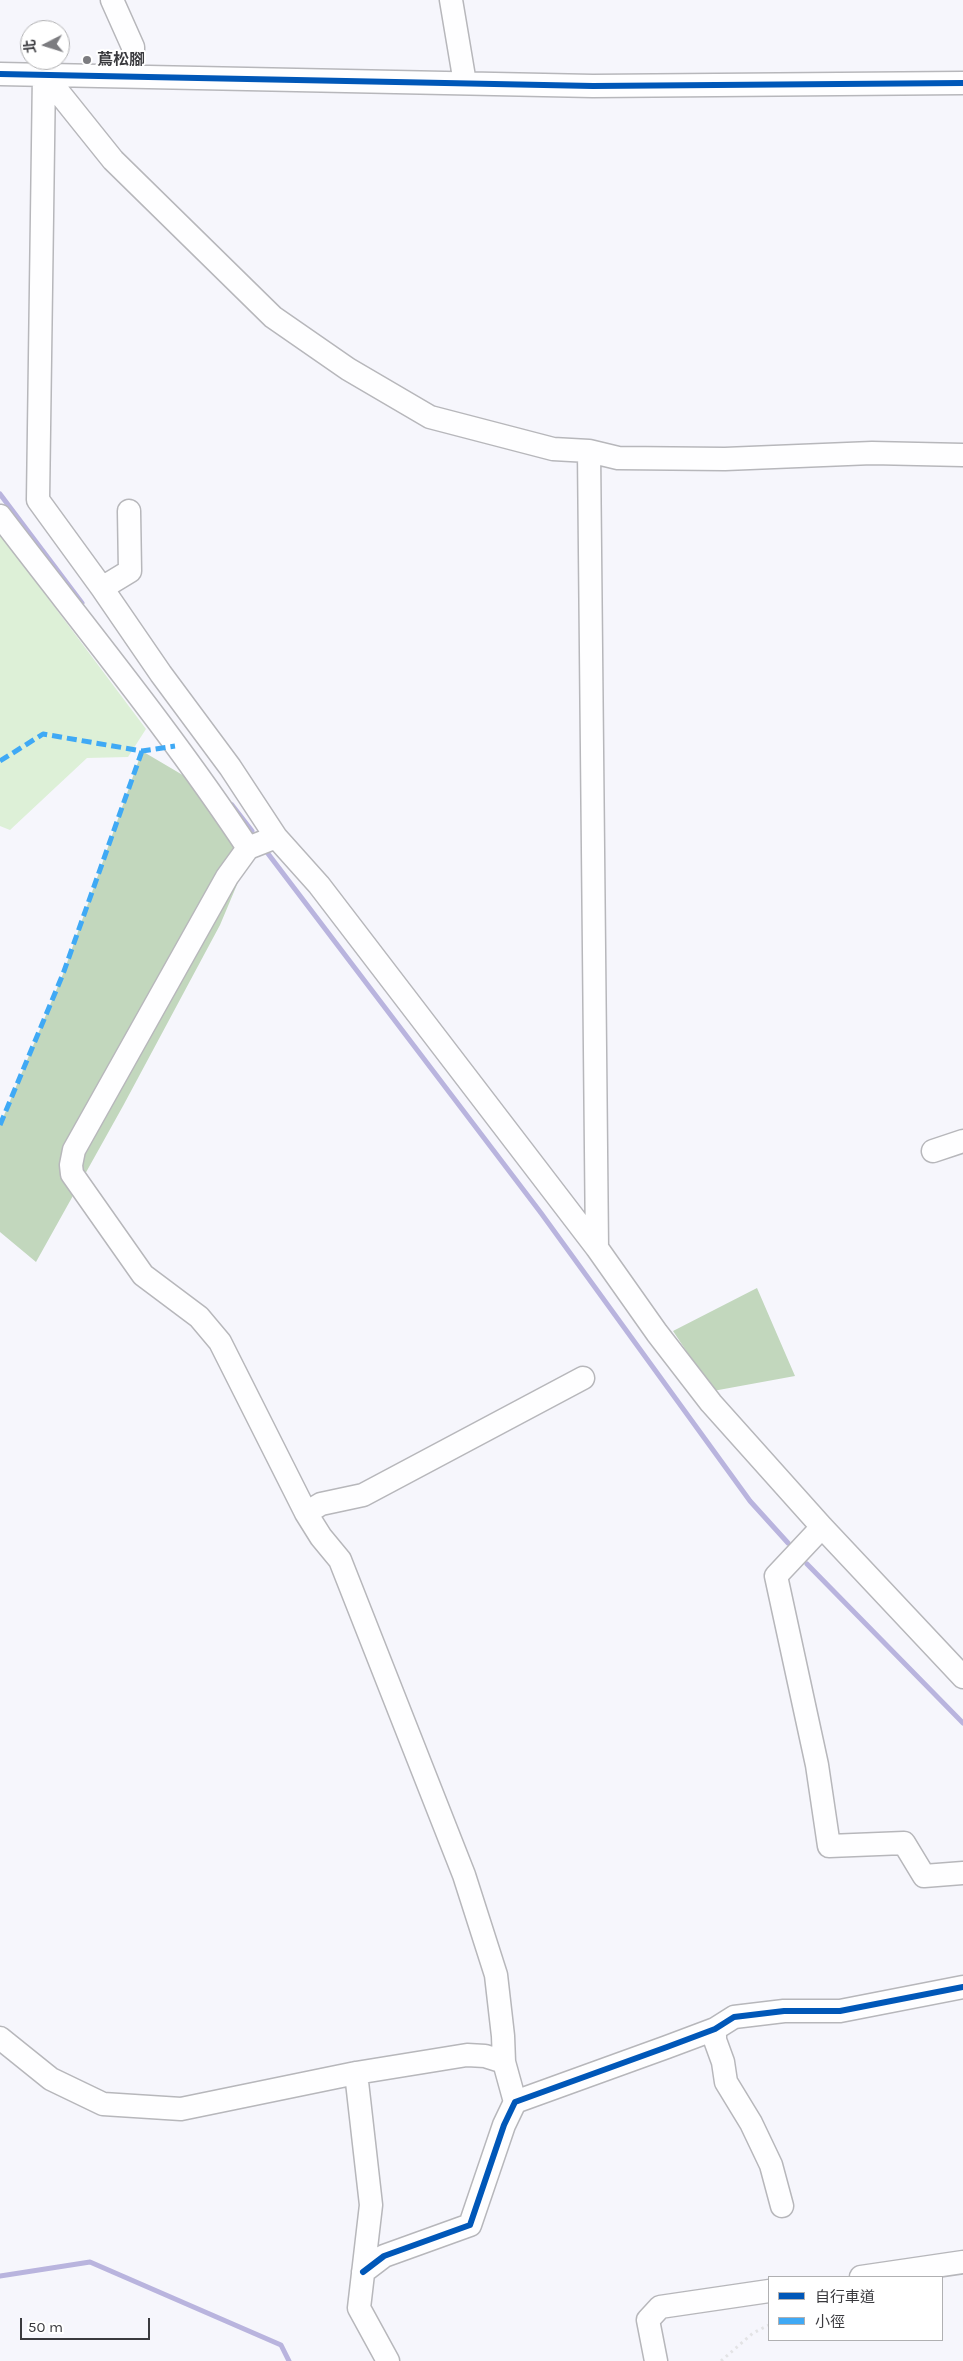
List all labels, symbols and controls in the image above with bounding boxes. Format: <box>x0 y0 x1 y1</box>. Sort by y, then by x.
north arrow <box>20 20 70 70</box>
text: 北 <box>21 39 40 54</box>
place label: 蔦松腳 <box>97 50 145 70</box>
marker: 蔦松腳 <box>81 54 93 66</box>
legend <box>768 2276 943 2341</box>
text: 自行車道 <box>815 2288 875 2306</box>
scale bar <box>22 2308 152 2340</box>
text: 小徑 <box>815 2313 845 2331</box>
text: 50 m <box>28 2318 63 2336</box>

